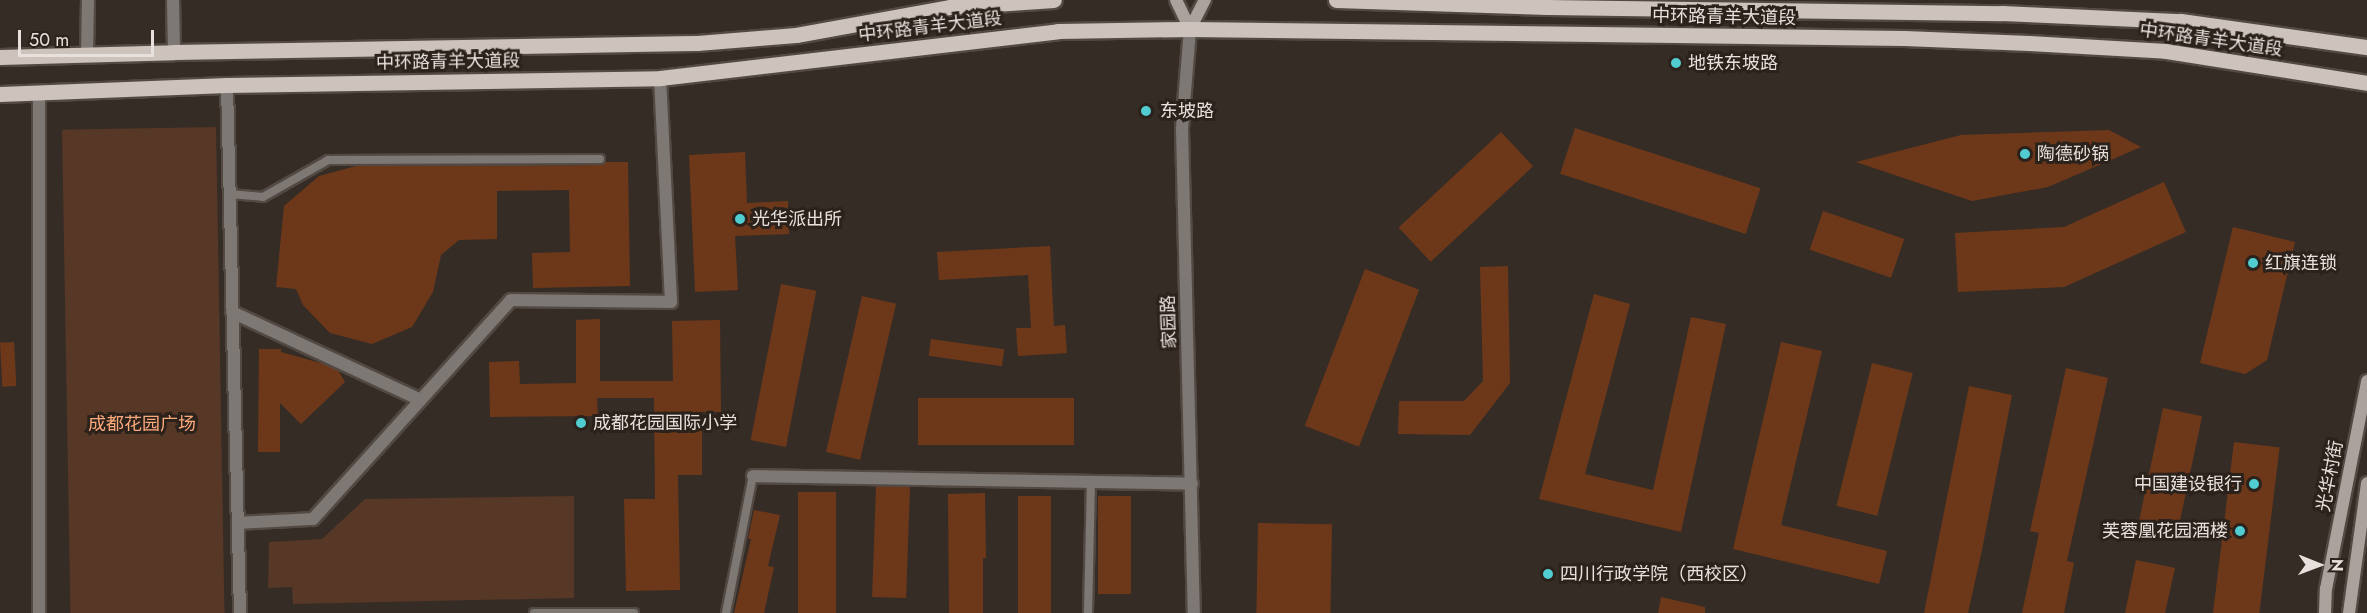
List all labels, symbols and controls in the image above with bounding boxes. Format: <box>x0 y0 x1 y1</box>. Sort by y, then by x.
street label: 中环路青羊大道段 <box>1652 5 1796 29</box>
street label: 中环路青羊大道段 <box>857 8 1003 46</box>
scale bar <box>21 18 158 56</box>
street label: 中环路青羊大道段 <box>2138 19 2284 61</box>
text: 50 m <box>29 27 69 53</box>
street label: 中环路青羊大道段 <box>376 50 520 74</box>
place label: 地铁东坡路 <box>1688 52 1778 74</box>
marker: 地铁东坡路 <box>1669 56 1683 70</box>
place label: 东坡路 <box>1160 100 1214 122</box>
marker: 东坡路 <box>1137 102 1155 120</box>
place label: 陶德砂锅 <box>2037 143 2109 165</box>
marker: 陶德砂锅 <box>2018 147 2032 161</box>
place label: 光华派出所 <box>752 208 842 230</box>
marker: 光华派出所 <box>733 212 747 226</box>
place label: 红旗连锁 <box>2265 252 2337 274</box>
marker: 红旗连锁 <box>2246 256 2260 270</box>
street label: 家园路 <box>1157 295 1181 349</box>
place label: 成都花园国际小学 <box>593 412 737 434</box>
park label: 成都花园广场 <box>88 413 196 435</box>
marker: 成都花园国际小学 <box>574 416 588 430</box>
street label: 光华村街 <box>2313 439 2347 513</box>
place label: 中国建设银行 <box>2134 473 2242 495</box>
marker: 中国建设银行 <box>2247 477 2261 491</box>
place label: 芙蓉凰花园酒楼 <box>2102 520 2228 542</box>
marker: 芙蓉凰花园酒楼 <box>2233 524 2247 538</box>
north arrow <box>2289 535 2349 595</box>
text: N <box>2326 559 2349 572</box>
place label: 四川行政学院（西校区） <box>1560 563 1758 585</box>
marker: 四川行政学院（西校区） <box>1541 567 1555 581</box>

